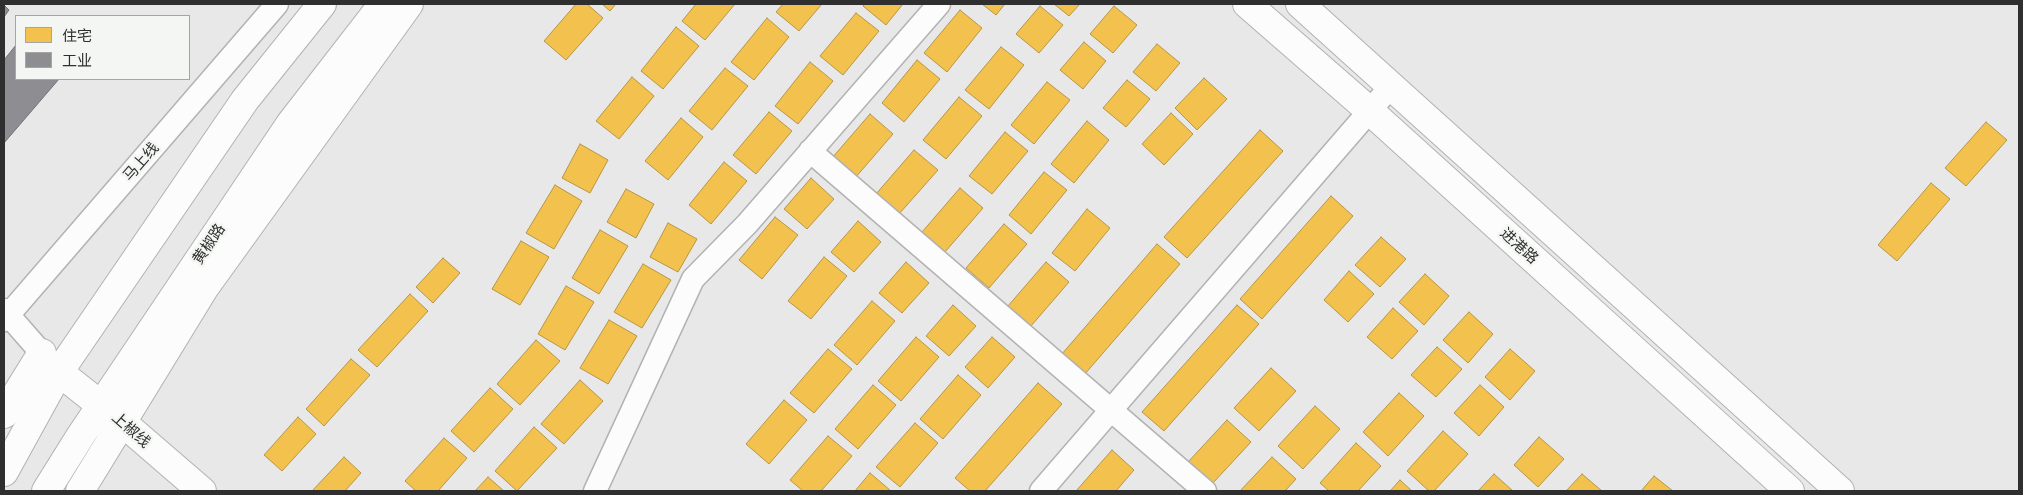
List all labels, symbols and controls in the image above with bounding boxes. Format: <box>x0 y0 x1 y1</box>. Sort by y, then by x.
legend <box>15 15 190 80</box>
text: 住宅 <box>62 25 92 45</box>
text: 工业 <box>62 50 92 70</box>
street label: 马上线 <box>119 139 163 185</box>
street label: 黄椒路 <box>189 220 229 268</box>
street label: 进港路 <box>1496 224 1542 268</box>
street label: 上椒线 <box>108 408 154 452</box>

